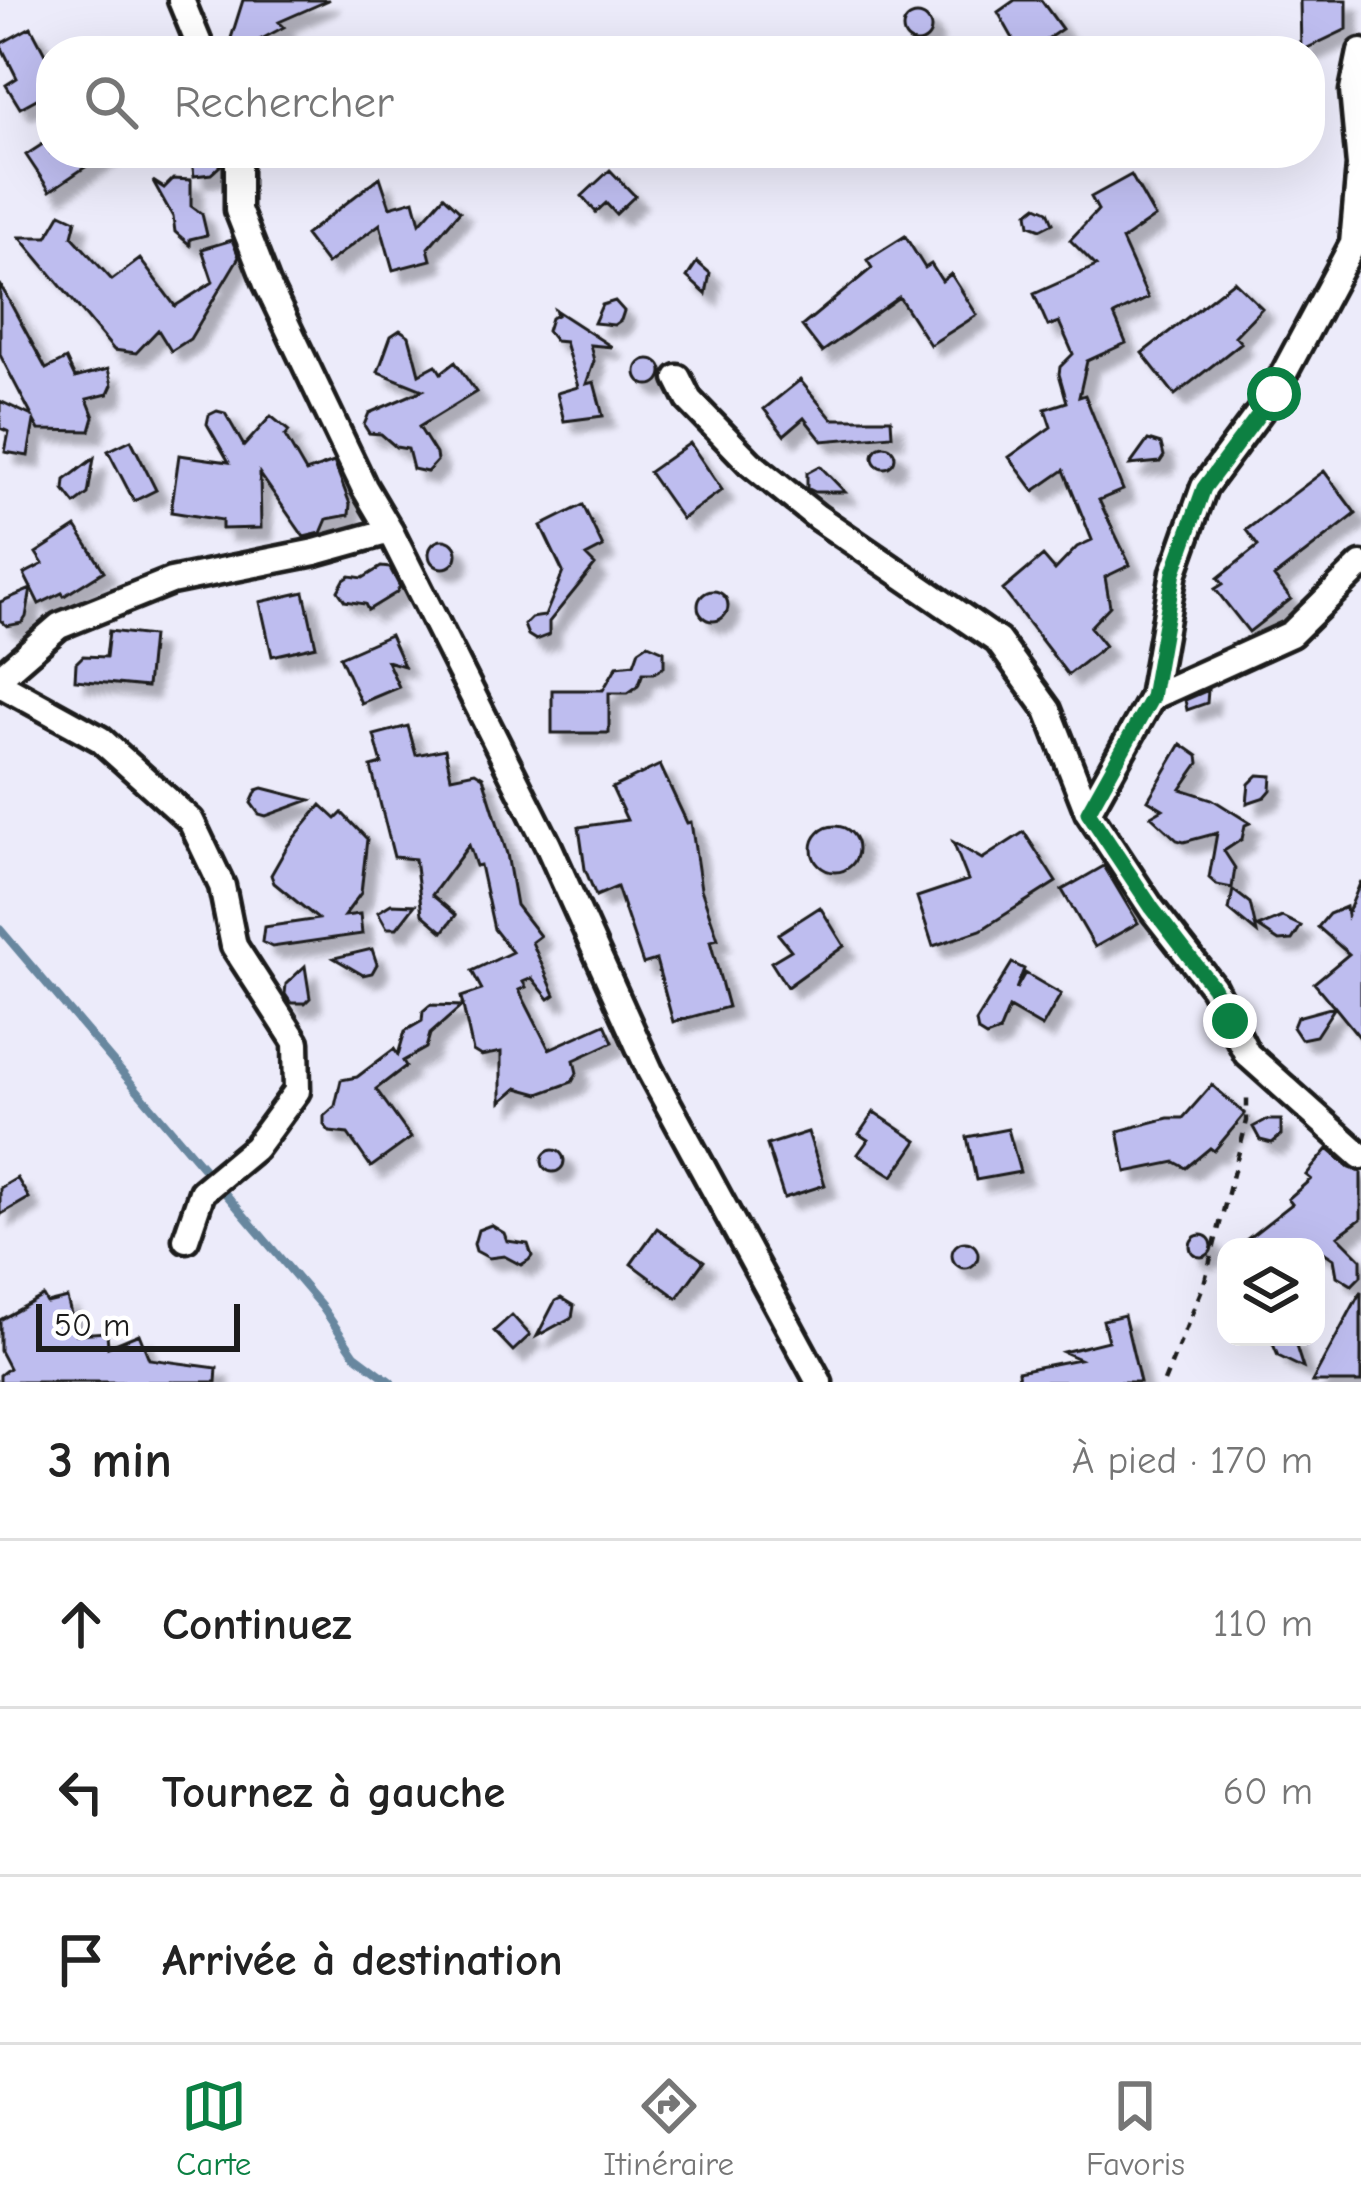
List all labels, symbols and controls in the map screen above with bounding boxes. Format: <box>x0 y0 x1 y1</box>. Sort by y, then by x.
search box <box>36 36 1325 168</box>
icon: search <box>78 69 144 135</box>
text: Rechercher <box>174 76 394 128</box>
route start <box>1247 367 1301 421</box>
route end <box>1203 994 1257 1048</box>
map controls <box>1217 1238 1325 1346</box>
button: layers <box>1217 1238 1325 1346</box>
scale bar <box>36 1298 240 1351</box>
text: 50 m <box>54 1306 130 1344</box>
text: 3 min <box>48 1431 172 1490</box>
text: À pied · 170 m <box>1072 1438 1313 1483</box>
icon: ahead <box>48 1591 114 1657</box>
text: Continuez <box>162 1598 352 1650</box>
text: 110 m <box>1213 1601 1313 1646</box>
icon: left <box>48 1759 114 1825</box>
text: Tournez à gauche <box>162 1766 505 1818</box>
text: 60 m <box>1223 1769 1313 1814</box>
icon: arrive <box>48 1927 114 1993</box>
text: Arrivée à destination <box>162 1934 563 1986</box>
tab: Carte <box>176 2073 251 2183</box>
tab: Itinéraire <box>603 2073 734 2183</box>
tab: Favoris <box>1086 2073 1185 2183</box>

